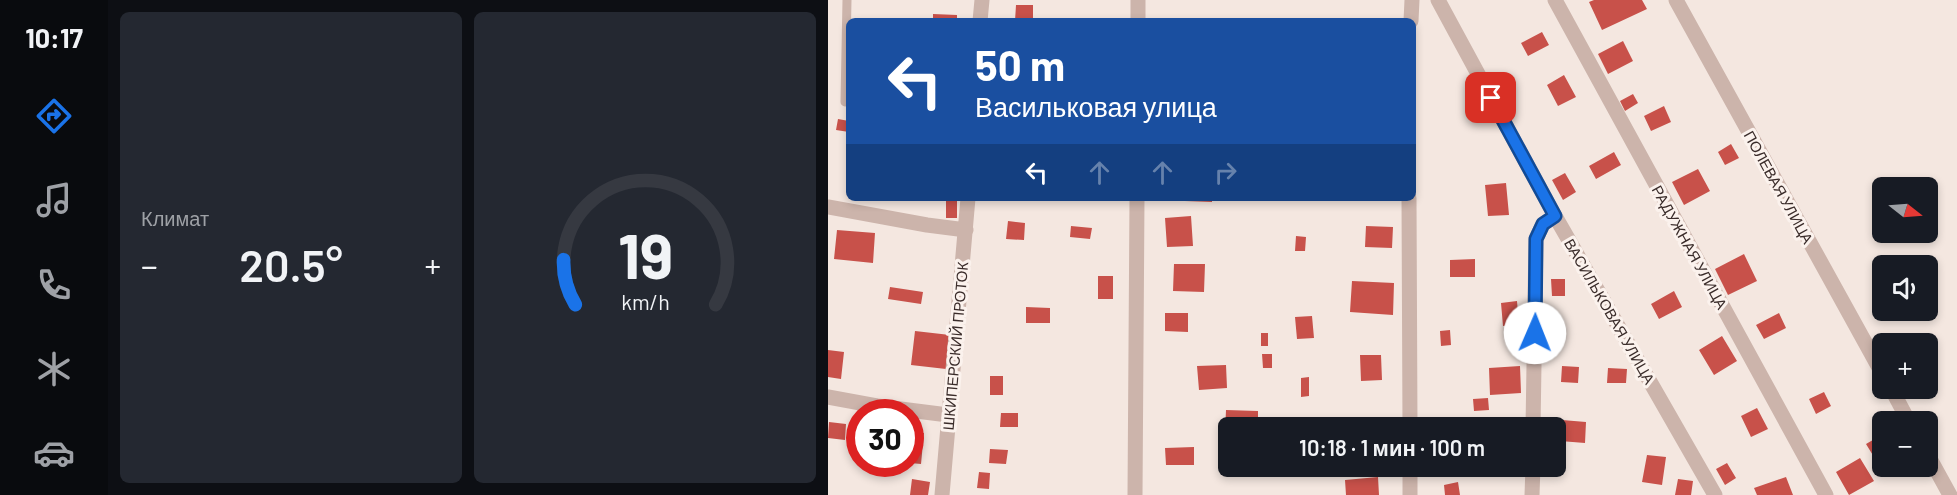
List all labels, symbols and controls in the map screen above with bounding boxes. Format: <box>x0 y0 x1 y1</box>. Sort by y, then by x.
text: 10:17 <box>25 21 83 53</box>
text: 50 m <box>975 39 1065 89</box>
icon: left <box>876 42 954 120</box>
pin <box>1465 72 1516 123</box>
icon: arrive <box>1474 81 1507 114</box>
text: Васильковая улица <box>975 90 1217 122</box>
icon: directions <box>33 95 75 137</box>
street label: ПОЛЕВАЯ УЛИЦА <box>1741 127 1817 247</box>
icon: left <box>1020 156 1053 189</box>
icon: ahead <box>1083 156 1116 189</box>
icon: ahead <box>1146 156 1179 189</box>
icon: right <box>1209 156 1242 189</box>
north arrow <box>1872 177 1938 243</box>
map controls <box>1872 177 1938 477</box>
icon: music <box>33 179 75 221</box>
street label: РАДУЖНАЯ УЛИЦА <box>1649 182 1731 312</box>
text: Климат <box>141 206 209 230</box>
text: 19 <box>617 217 673 291</box>
street label: ВАСИЛЬКОВАЯ УЛИЦА <box>1561 235 1659 387</box>
text: 20.5° <box>239 237 343 291</box>
text: − <box>141 245 158 285</box>
text: + <box>424 245 441 285</box>
button: sound <box>1872 255 1938 321</box>
street label: ШКИПЕРСКИЙ ПРОТОК <box>939 261 971 431</box>
icon: phone <box>33 264 75 306</box>
text: km/h <box>621 289 669 314</box>
position arrow <box>1503 301 1567 365</box>
button: + <box>1872 333 1938 399</box>
icon: climate <box>33 348 75 390</box>
speed limit sign: 30 <box>846 399 924 477</box>
button: − <box>1872 411 1938 477</box>
icon: car <box>33 432 75 474</box>
text: 10:18 · 1 мин · 100 m <box>1299 434 1485 460</box>

